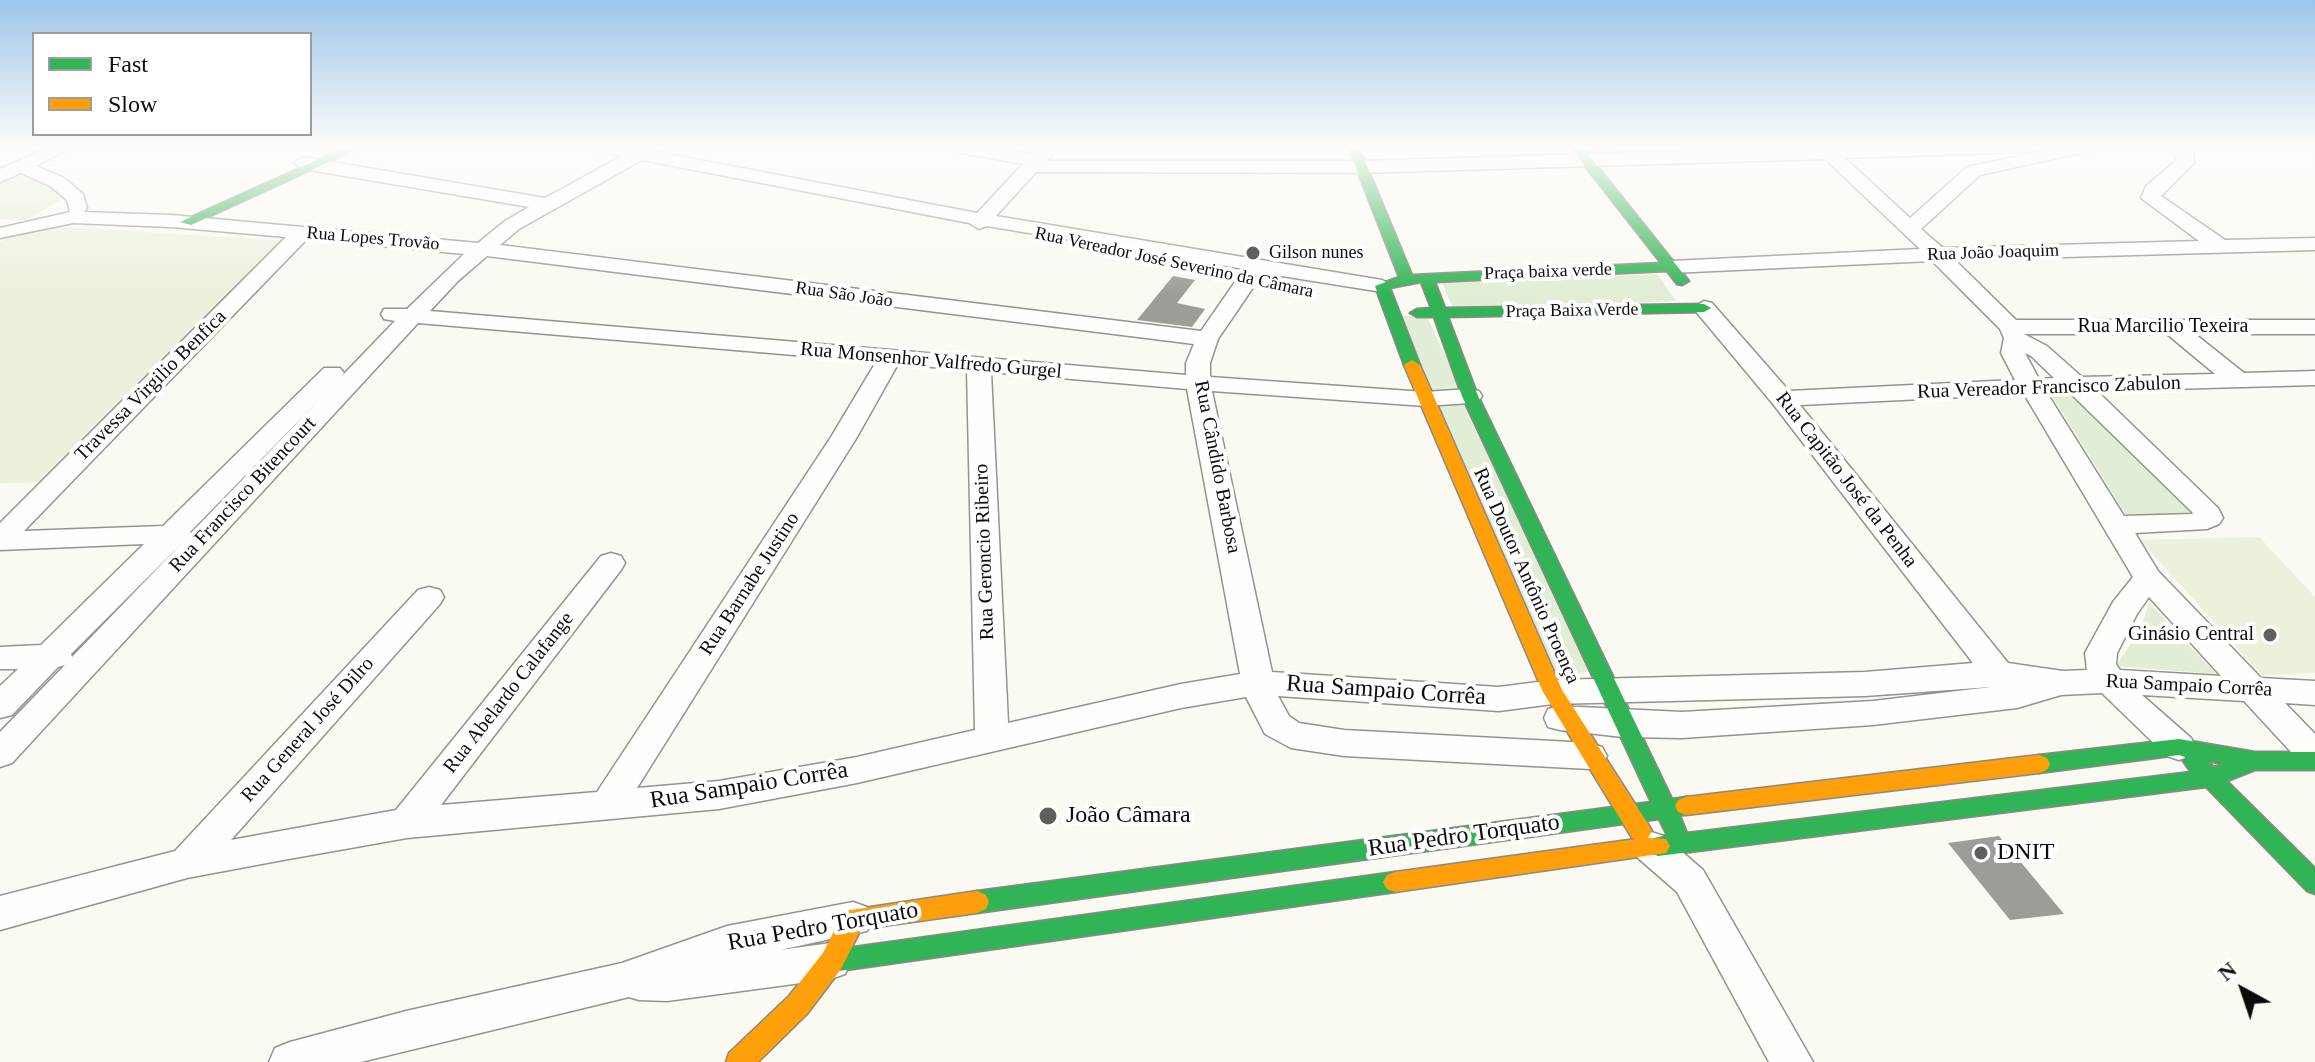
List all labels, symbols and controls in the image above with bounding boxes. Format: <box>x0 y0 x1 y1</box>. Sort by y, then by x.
legend <box>32 32 312 136</box>
text: Fast <box>108 51 148 77</box>
text: Slow <box>108 91 157 117</box>
street label: Rua Lopes Trovão <box>306 222 440 256</box>
street label: Rua Vereador José Severino da Câmara <box>1033 223 1315 303</box>
street label: Rua João Joaquim <box>1927 240 2059 266</box>
place label: Gilson nunes <box>1269 242 1364 264</box>
marker: Gilson nunes <box>1244 244 1262 262</box>
street label: Praça baixa verde <box>1484 259 1612 285</box>
street label: Rua São João <box>794 277 894 313</box>
street label: Praça Baixa Verde <box>1505 299 1639 323</box>
street label: Travessa Virgilio Benfica <box>70 305 232 467</box>
street label: Rua Marcilio Texeira <box>2078 315 2248 339</box>
street label: Rua Monsenhor Valfredo Gurgel <box>799 338 1063 384</box>
street label: Rua Vereador Francisco Zabulon <box>1917 371 2181 405</box>
street label: Rua Cândido Barbosa <box>1188 379 1246 555</box>
street label: Rua Capitão José da Penha <box>1770 387 1922 573</box>
street label: Rua Francisco Bitencourt <box>165 412 321 578</box>
street label: Rua Geroncio Ribeiro <box>970 463 1000 641</box>
street label: Rua Doutor Antônio Proença <box>1467 464 1585 688</box>
street label: Rua Barnabe Justino <box>695 508 805 660</box>
street label: Rua Abelardo Calafange <box>439 608 579 778</box>
place label: Ginásio Central <box>2128 623 2254 647</box>
marker: Ginásio Central <box>2261 626 2279 644</box>
street label: Rua General José Dilro <box>236 652 380 808</box>
street label: Rua Sampaio Corrêa <box>1285 670 1487 712</box>
street label: Rua Sampaio Corrêa <box>2105 670 2273 702</box>
street label: Rua Sampaio Corrêa <box>648 756 850 816</box>
place label: João Câmara <box>1066 802 1191 830</box>
marker: João Câmara <box>1037 805 1059 827</box>
street label: Rua Pedro Torquato <box>1366 808 1562 864</box>
place label: DNIT <box>1997 839 2054 867</box>
marker: DNIT <box>1972 844 1990 862</box>
street label: Rua Pedro Torquato <box>725 896 921 958</box>
north arrow <box>2203 950 2283 1030</box>
text: N <box>2213 957 2241 986</box>

